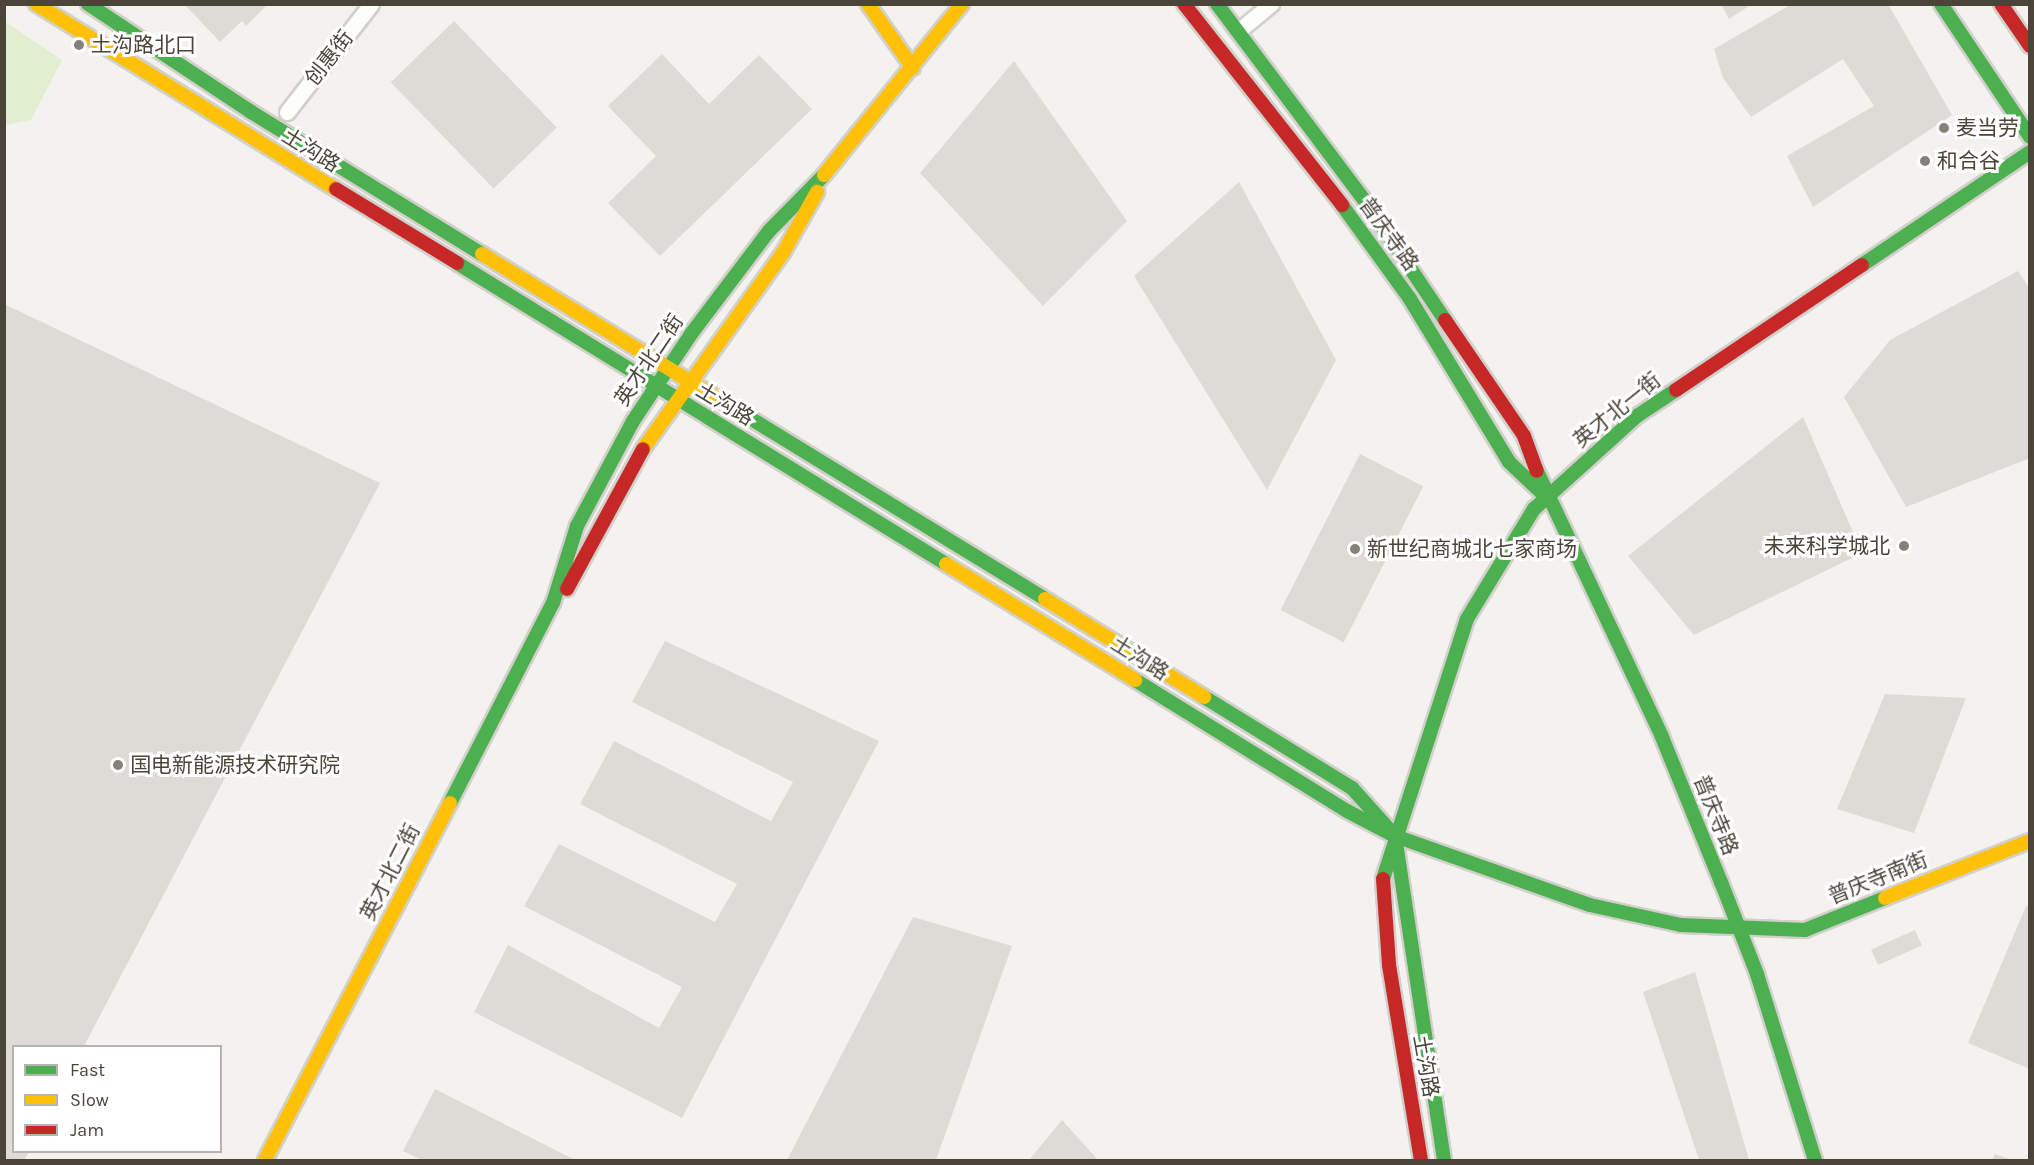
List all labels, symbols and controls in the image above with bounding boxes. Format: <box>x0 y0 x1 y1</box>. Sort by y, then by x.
street label: 创惠街 <box>300 25 358 91</box>
place label: 土沟路北口 <box>91 32 196 58</box>
marker: 土沟路北口 <box>72 38 86 52</box>
place label: 麦当劳 <box>1956 115 2019 141</box>
marker: 麦当劳 <box>1937 121 1951 135</box>
street label: 土沟路 <box>278 123 344 177</box>
place label: 和合谷 <box>1937 148 2000 174</box>
marker: 和合谷 <box>1918 154 1932 168</box>
street label: 普庆寺路 <box>1354 193 1424 275</box>
street label: 英才北二街 <box>609 309 689 411</box>
street label: 英才北一街 <box>1568 367 1666 453</box>
street label: 土沟路 <box>692 377 758 431</box>
place label: 未来科学城北 <box>1764 533 1890 559</box>
place label: 新世纪商城北七家商场 <box>1367 536 1577 562</box>
marker: 未来科学城北 <box>1895 537 1913 555</box>
marker: 新世纪商城北七家商场 <box>1348 542 1362 556</box>
street label: 土沟路 <box>1107 631 1173 685</box>
place label: 国电新能源技术研究院 <box>130 752 340 778</box>
marker: 国电新能源技术研究院 <box>111 758 125 772</box>
street label: 普庆寺路 <box>1689 771 1743 859</box>
street label: 英才北二街 <box>355 820 425 924</box>
street label: 普庆寺南街 <box>1825 847 1931 909</box>
street label: 土沟路 <box>1408 1033 1444 1099</box>
legend <box>12 1045 222 1153</box>
text: Fast <box>70 1059 105 1081</box>
text: Slow <box>70 1089 109 1111</box>
text: Jam <box>70 1119 104 1141</box>

